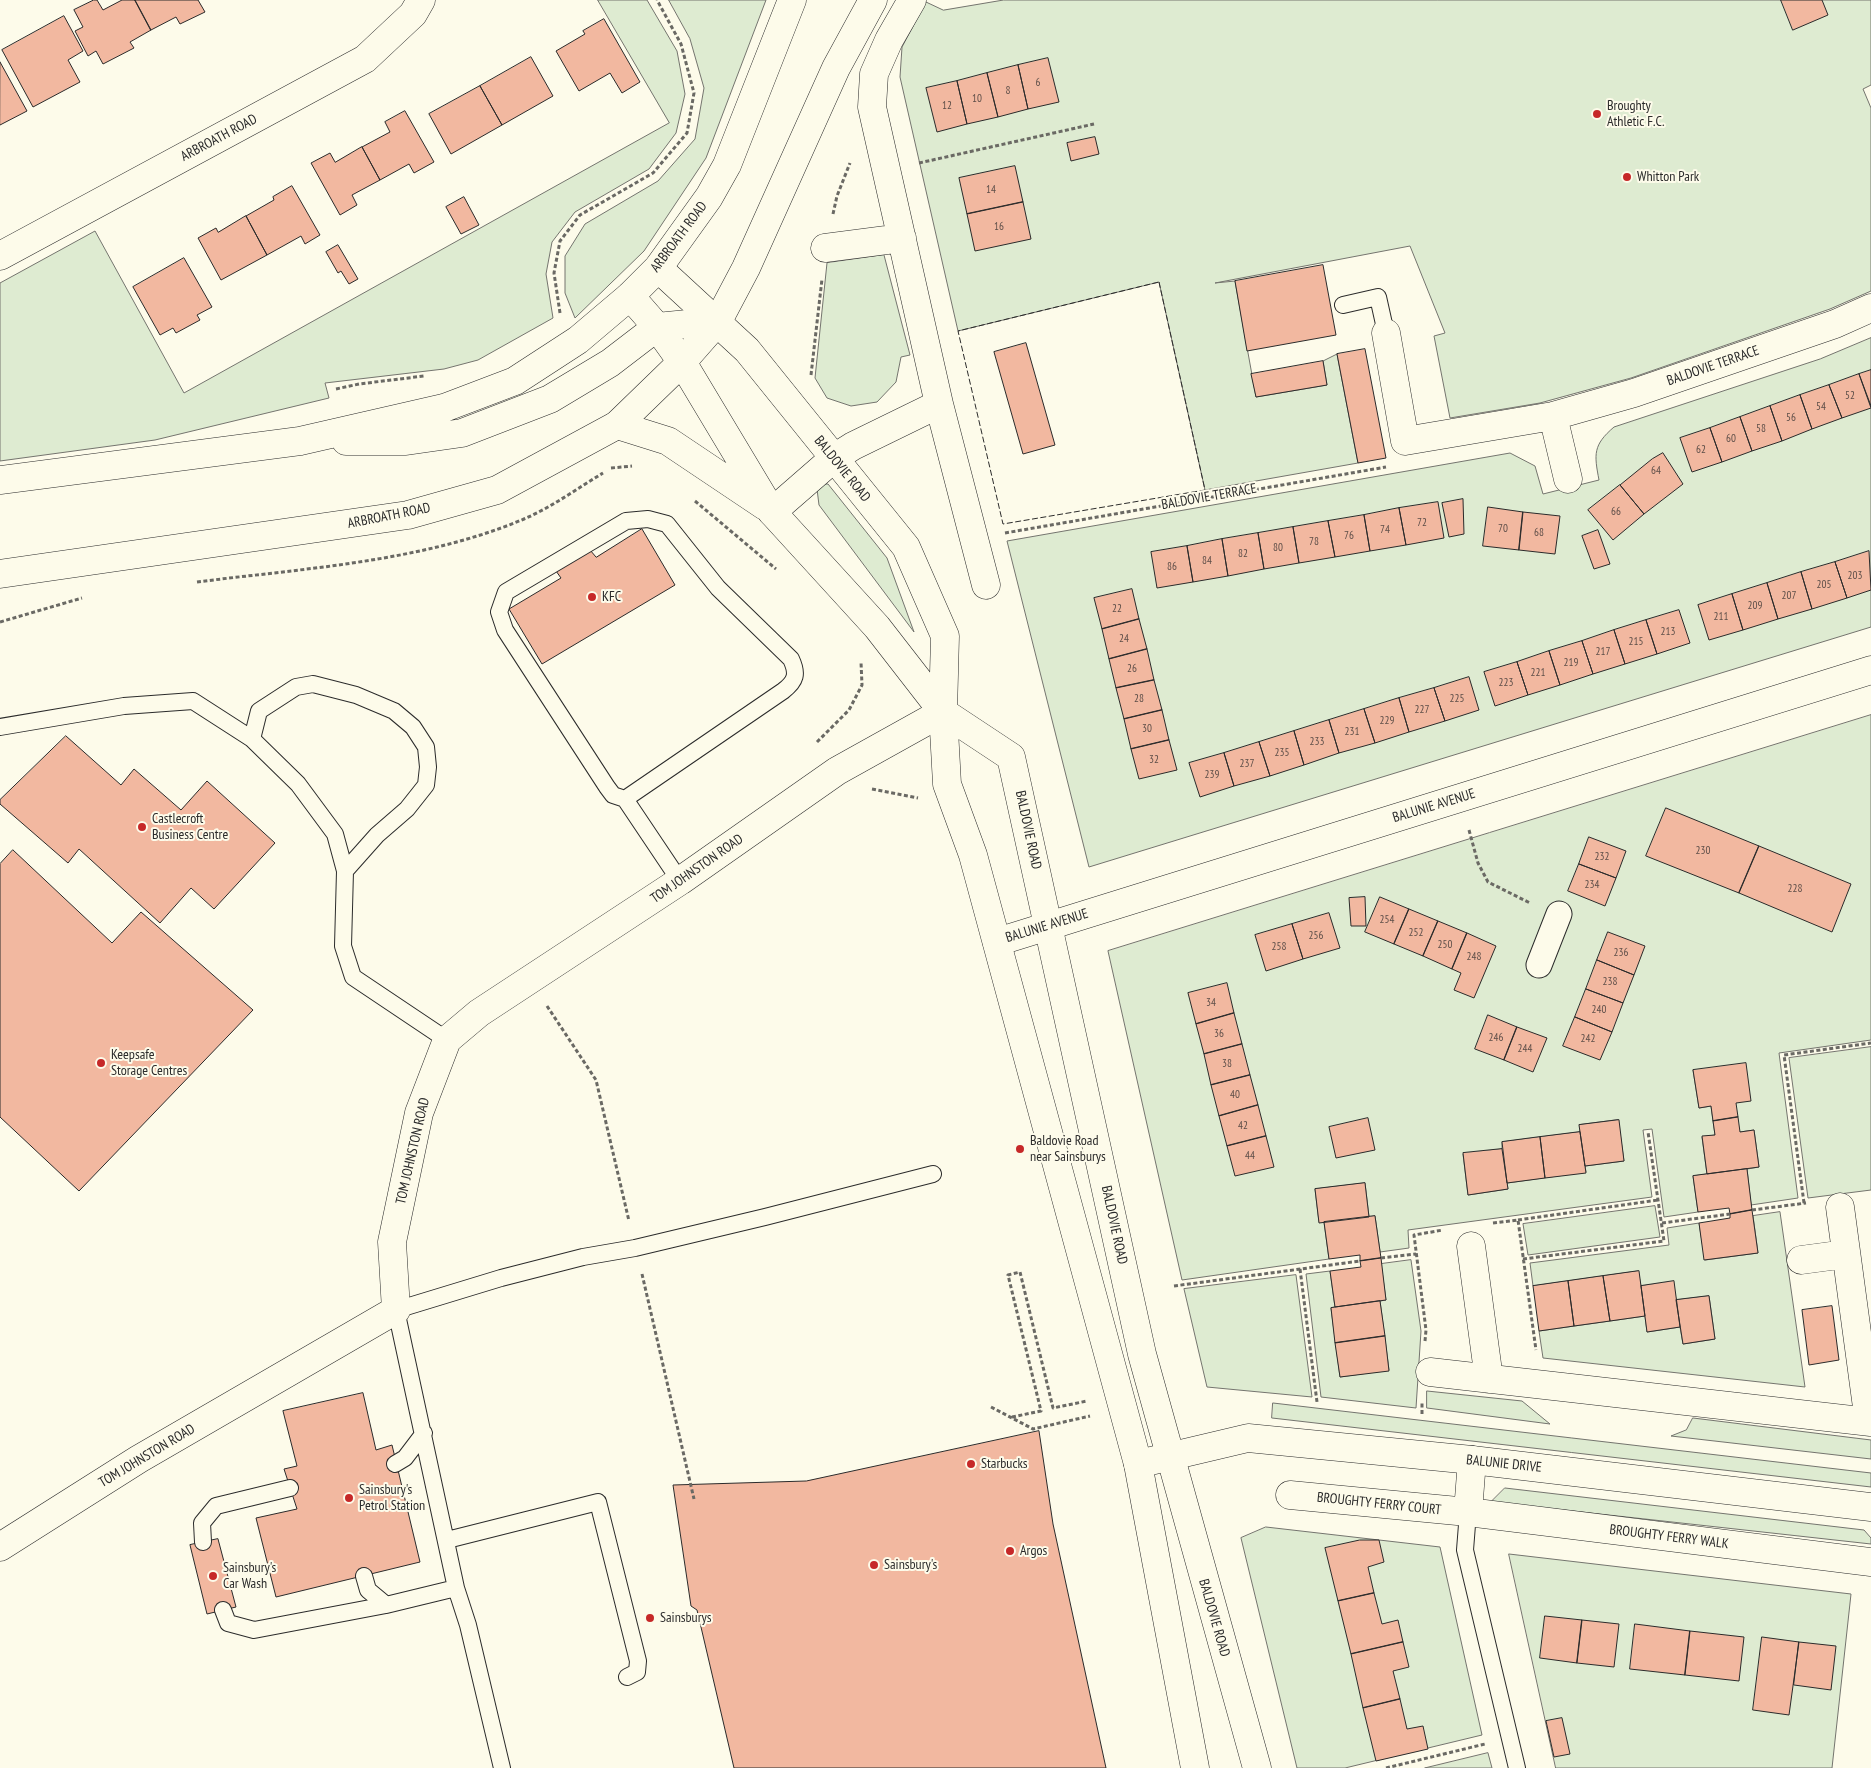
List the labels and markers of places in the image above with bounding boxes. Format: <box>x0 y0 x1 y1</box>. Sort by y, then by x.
place label: Broughty Athletic F.C. <box>1607 98 1664 130</box>
marker: Broughty Athletic F.C. <box>1591 108 1603 120</box>
place label: Whitton Park <box>1637 169 1699 185</box>
marker: Whitton Park <box>1621 171 1633 183</box>
place label: KFC <box>602 589 621 605</box>
marker: KFC <box>586 591 598 603</box>
place label: Castlecroft Business Centre <box>152 811 228 844</box>
marker: Castlecroft Business Centre <box>136 821 148 833</box>
place label: Keepsafe Storage Centres <box>111 1047 187 1080</box>
marker: Keepsafe Storage Centres <box>95 1057 107 1069</box>
place label: Baldovie Road near Sainsburys <box>1030 1133 1106 1166</box>
marker: Baldovie Road near Sainsburys <box>1014 1143 1026 1155</box>
place label: Starbucks <box>981 1456 1028 1472</box>
marker: Starbucks <box>965 1458 977 1470</box>
place label: Sainsbury's Petrol Station <box>359 1482 425 1514</box>
marker: Sainsbury's Petrol Station <box>343 1492 355 1504</box>
place label: Argos <box>1020 1543 1047 1559</box>
marker: Argos <box>1004 1545 1016 1557</box>
place label: Sainsbury's <box>884 1557 937 1573</box>
marker: Sainsbury's <box>868 1559 880 1571</box>
place label: Sainsbury's Car Wash <box>223 1560 276 1592</box>
marker: Sainsbury's Car Wash <box>207 1570 219 1582</box>
place label: Sainsburys <box>660 1610 711 1626</box>
marker: Sainsburys <box>644 1612 656 1624</box>

